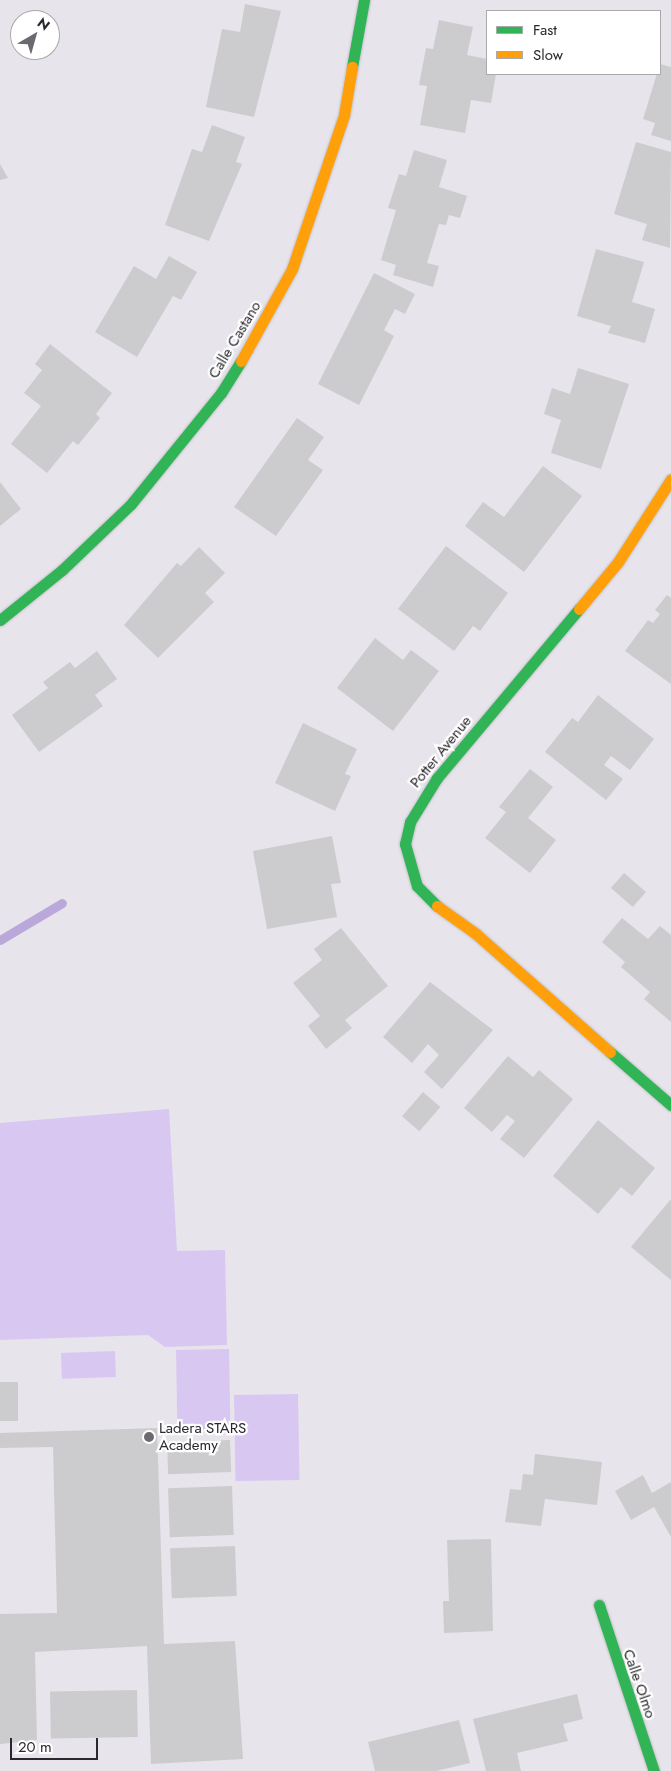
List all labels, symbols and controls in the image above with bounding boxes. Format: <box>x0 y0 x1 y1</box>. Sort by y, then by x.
north arrow <box>10 10 60 60</box>
legend <box>486 10 661 75</box>
text: N <box>33 13 54 35</box>
text: Fast <box>533 19 557 41</box>
text: Slow <box>533 44 563 66</box>
street label: Calle Castano <box>205 298 265 382</box>
street label: Potter Avenue <box>407 712 475 792</box>
place label: Ladera STARS Academy <box>159 1419 246 1454</box>
marker: Ladera STARS Academy <box>143 1431 155 1443</box>
street label: Calle Olmo <box>619 1647 659 1721</box>
scale bar <box>12 1728 100 1760</box>
text: 20 m <box>18 1736 52 1758</box>

